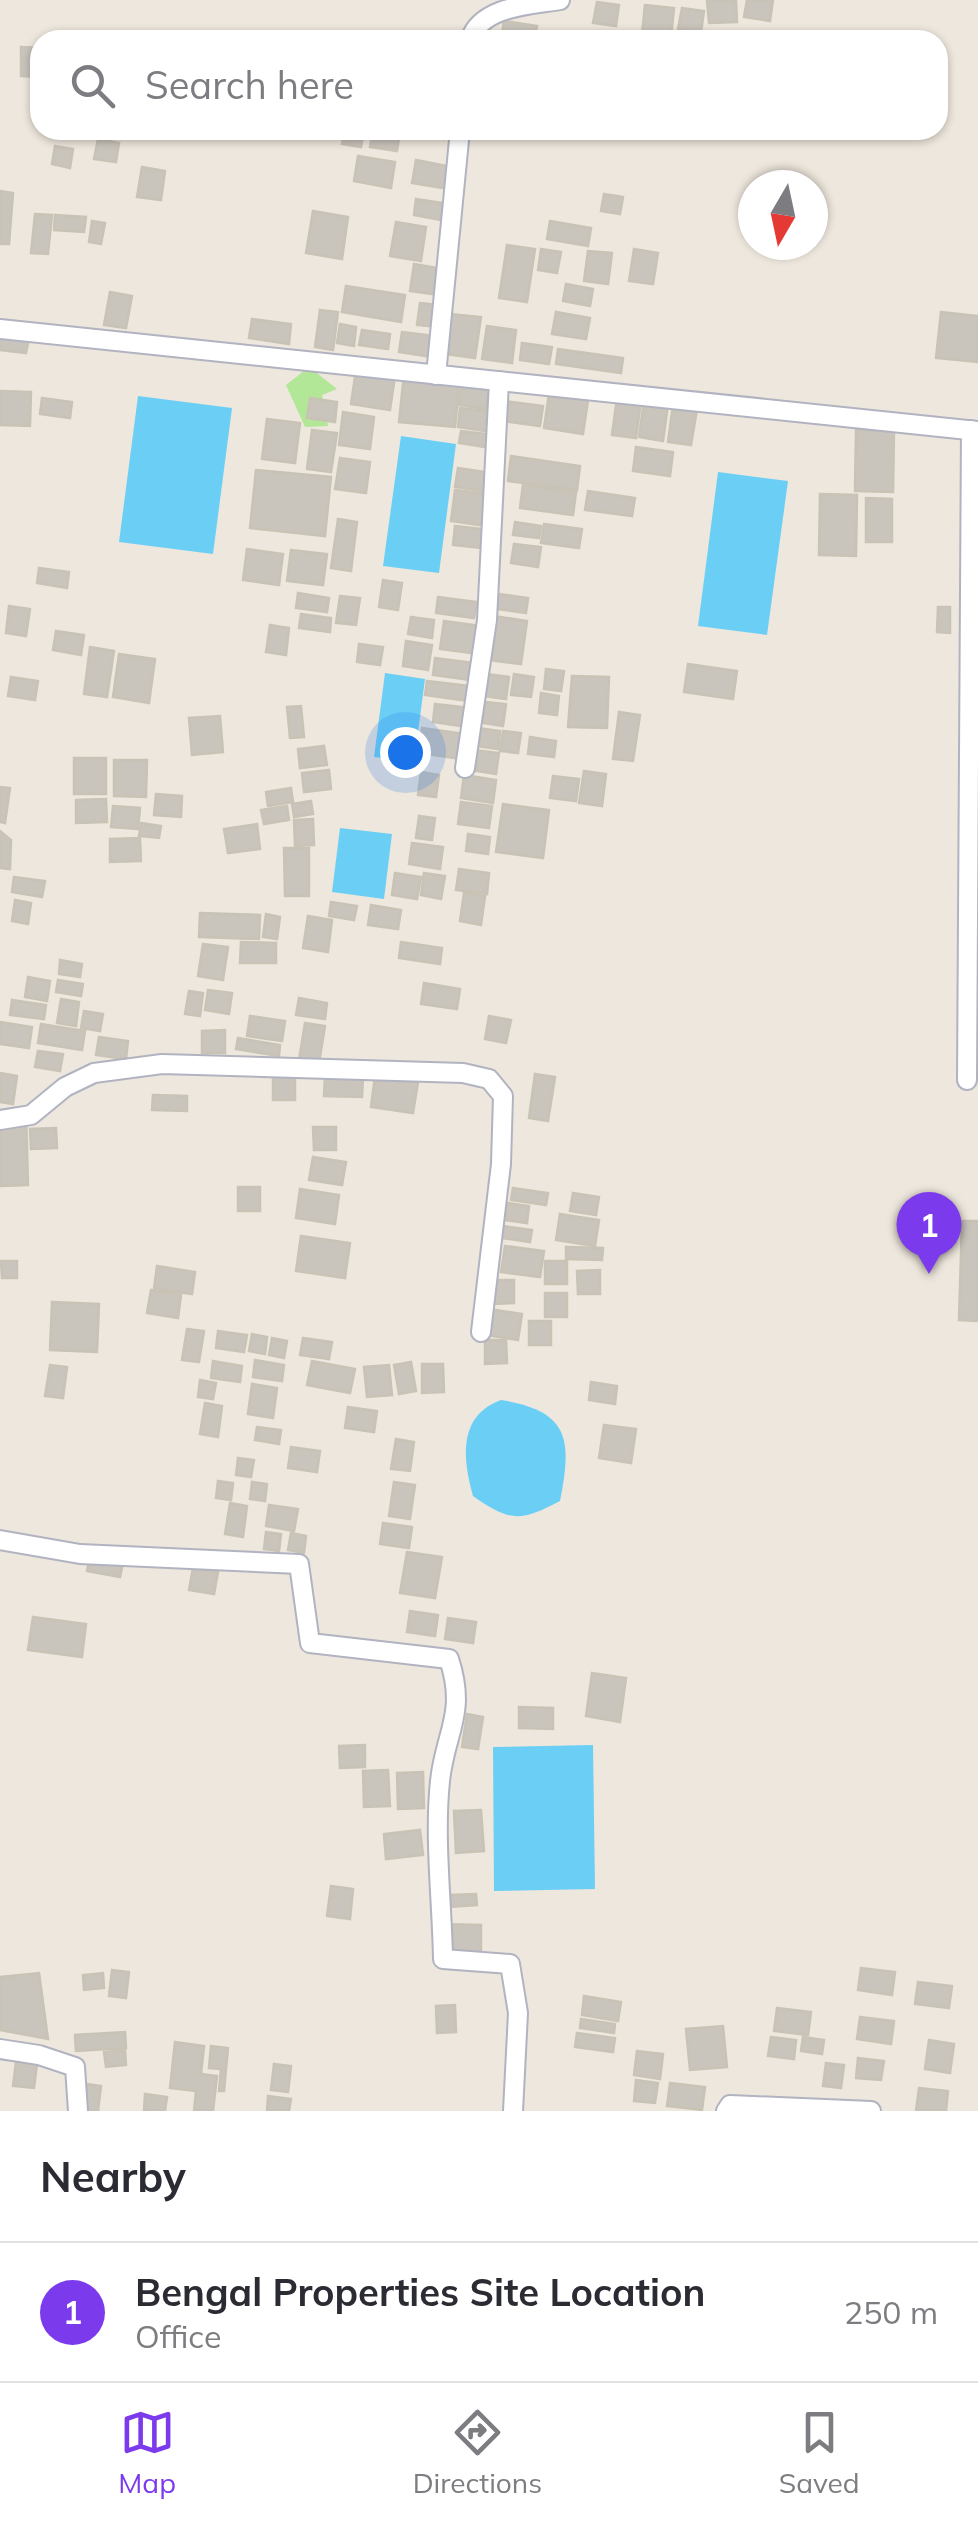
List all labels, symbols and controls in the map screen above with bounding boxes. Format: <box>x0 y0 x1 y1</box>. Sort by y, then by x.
search box <box>30 30 948 140</box>
icon: search <box>65 58 120 113</box>
text: Search here <box>145 61 354 109</box>
north arrow <box>738 170 828 260</box>
your location <box>380 727 431 778</box>
pin: 1 <box>896 1192 962 1274</box>
text: Nearby <box>40 2150 186 2203</box>
text: Bengal Properties Site Location <box>135 2268 705 2316</box>
text: 1 <box>63 2292 82 2332</box>
text: 250 m <box>844 2292 938 2332</box>
text: Office <box>135 2316 221 2356</box>
tab: Map <box>118 2405 176 2500</box>
tab: Directions <box>413 2405 542 2500</box>
tab: Saved <box>779 2405 860 2500</box>

